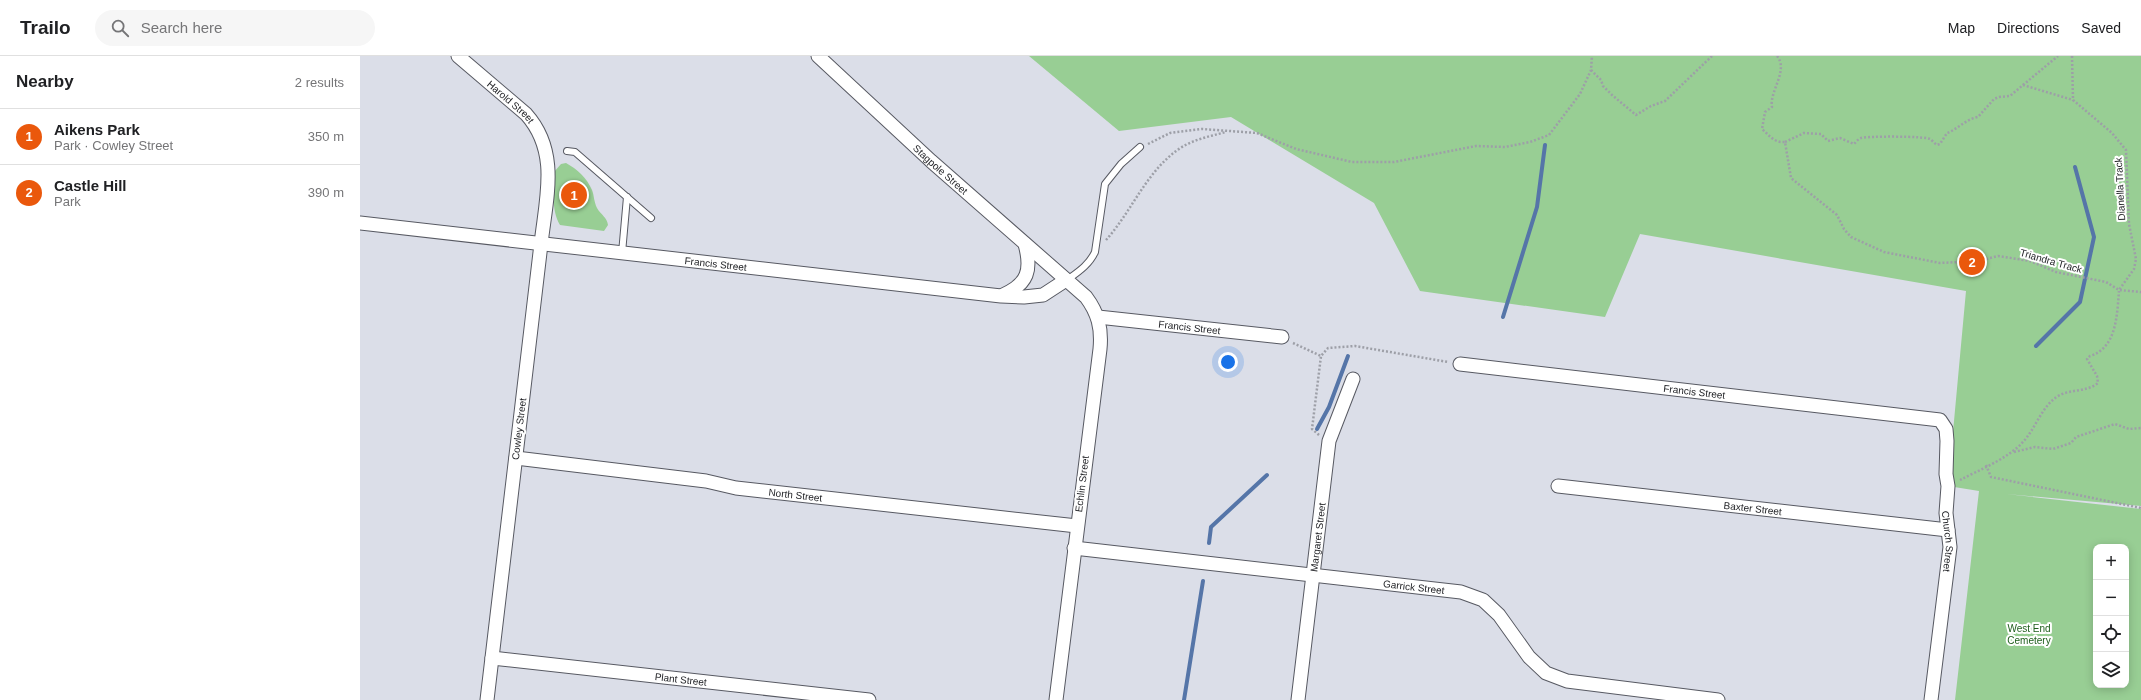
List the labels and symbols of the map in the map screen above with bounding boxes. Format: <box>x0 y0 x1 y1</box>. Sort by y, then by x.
street label: Harold Street <box>485 78 537 125</box>
street label: Stagpole Street <box>911 142 970 196</box>
street label: Dianella Track <box>2113 156 2127 221</box>
pin: 1 <box>561 180 587 210</box>
pin: 2 <box>1959 247 1985 277</box>
street label: Triandra Track <box>2019 247 2084 275</box>
street label: Francis Street <box>684 255 747 273</box>
street label: Francis Street <box>1158 318 1221 336</box>
your location <box>1218 352 1238 372</box>
street label: Francis Street <box>1663 382 1726 400</box>
street label: Cowley Street <box>510 397 528 461</box>
street label: Echlin Street <box>1073 455 1091 513</box>
street label: North Street <box>768 486 823 503</box>
street label: Baxter Street <box>1723 499 1783 517</box>
street label: Margaret Street <box>1308 502 1327 572</box>
street label: Church Street <box>1940 510 1956 573</box>
street label: Garrick Street <box>1383 578 1445 596</box>
park label: West End Cemetery <box>2007 623 2051 646</box>
street label: Plant Street <box>654 671 708 687</box>

